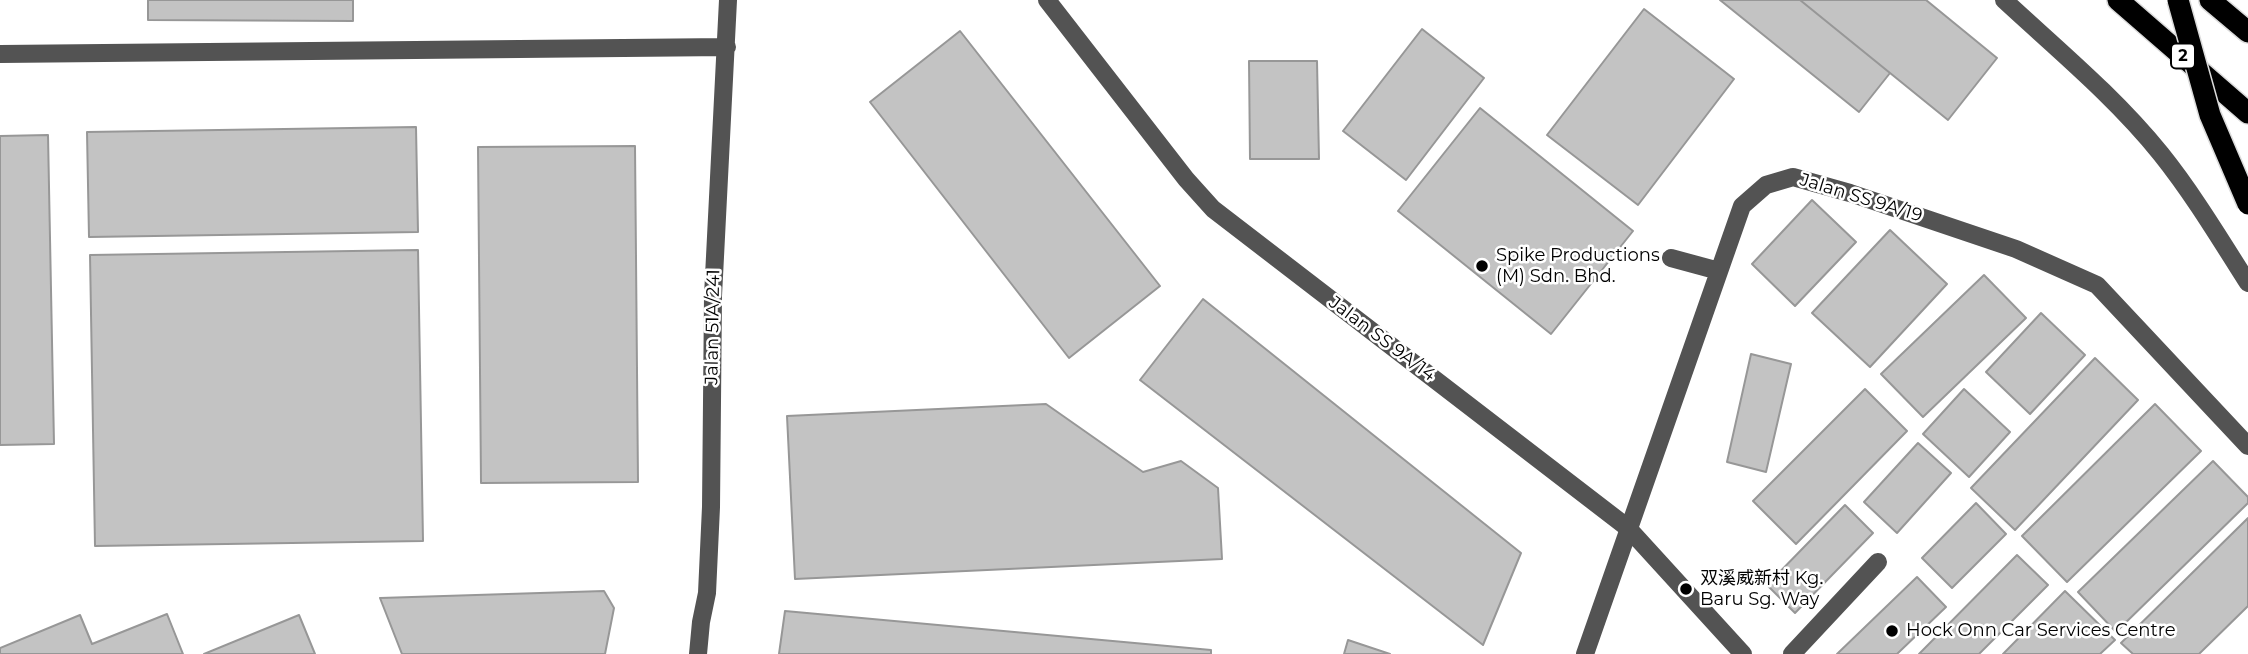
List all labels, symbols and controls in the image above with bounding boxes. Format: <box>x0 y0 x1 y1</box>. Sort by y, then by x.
road number: 2 <box>2171 44 2195 68</box>
street label: Jalan SS 9A/19 <box>1797 169 1925 227</box>
place label: Spike Productions (M) Sdn. Bhd. <box>1496 245 1660 288</box>
marker: Spike Productions (M) Sdn. Bhd. <box>1474 258 1490 274</box>
street label: Jalan 51A/241 <box>701 269 725 385</box>
street label: Jalan SS 9A/14 <box>1324 292 1440 386</box>
place label: 双溪威新村 Kg. Baru Sg. Way <box>1700 568 1823 610</box>
marker: 双溪威新村 Kg. Baru Sg. Way <box>1678 581 1694 597</box>
place label: Hock Onn Car Services Centre <box>1906 620 2176 642</box>
marker: Hock Onn Car Services Centre <box>1884 623 1900 639</box>

